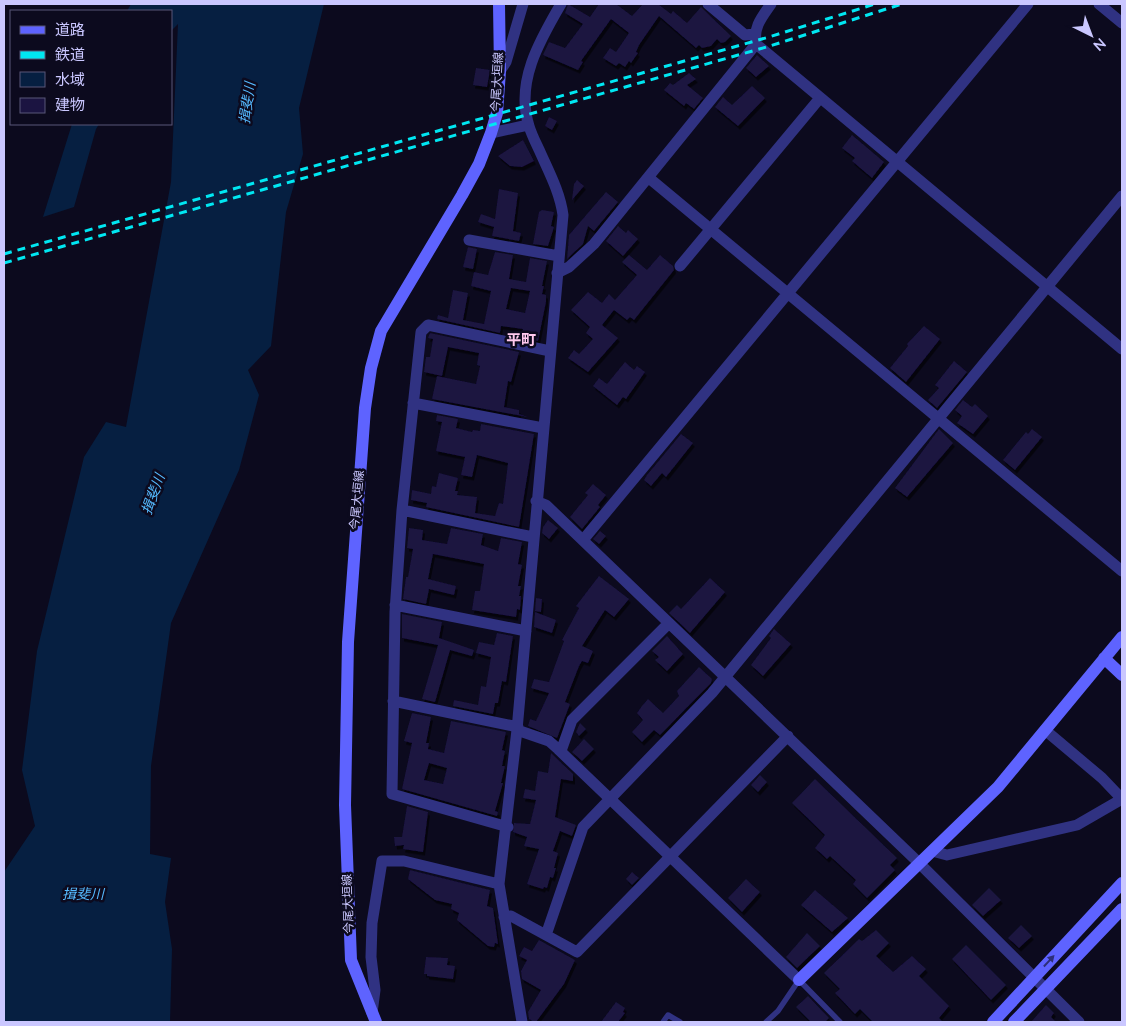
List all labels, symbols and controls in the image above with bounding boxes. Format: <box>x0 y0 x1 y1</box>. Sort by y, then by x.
legend <box>10 10 172 125</box>
north arrow <box>1066 10 1116 60</box>
text: 道路 <box>55 20 85 38</box>
text: N <box>1090 35 1110 55</box>
text: 鉄道 <box>55 45 85 63</box>
street label: 今尾大垣線 <box>487 52 506 112</box>
text: 水域 <box>55 70 85 88</box>
water label: 揖斐川 <box>235 79 258 125</box>
text: 建物 <box>55 95 85 113</box>
district label: 平町 <box>506 330 536 348</box>
water label: 揖斐川 <box>137 469 168 516</box>
street label: 今尾大垣線 <box>346 469 367 531</box>
street label: 今尾大垣線 <box>339 874 356 934</box>
water label: 揖斐川 <box>62 885 106 902</box>
one-way arrow <box>1043 955 1055 967</box>

